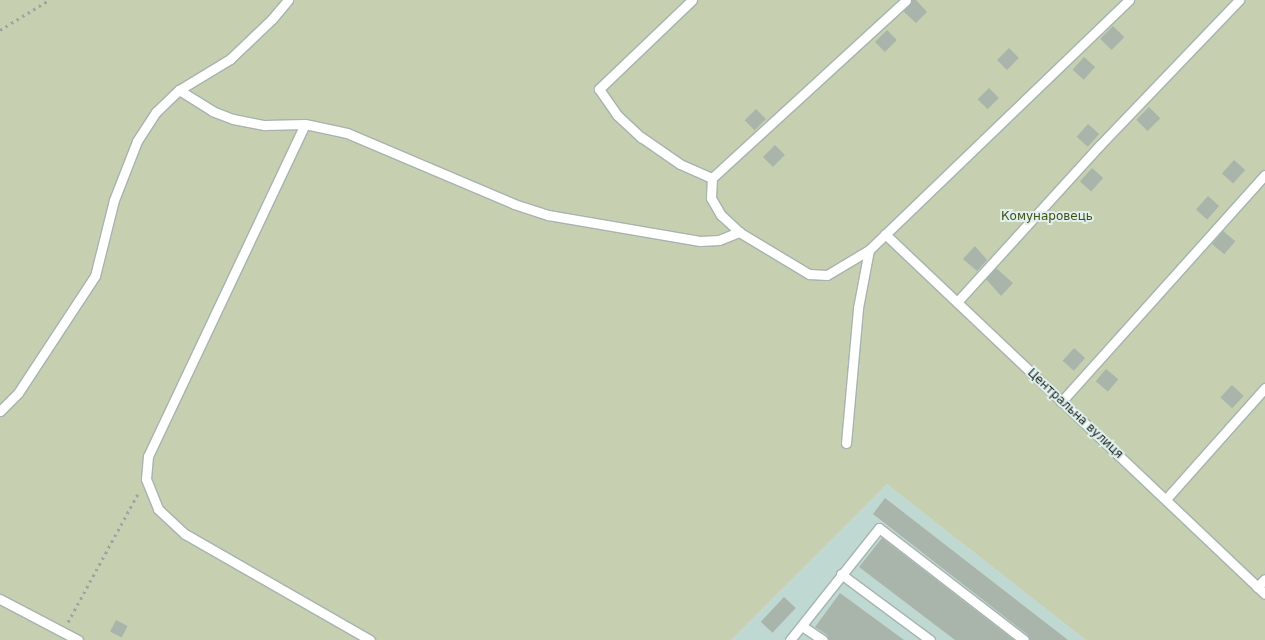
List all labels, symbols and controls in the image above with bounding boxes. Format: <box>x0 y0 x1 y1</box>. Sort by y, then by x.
park label: Комунаровець <box>1001 210 1093 224</box>
street label: Центральна вулиця <box>1024 366 1126 462</box>

